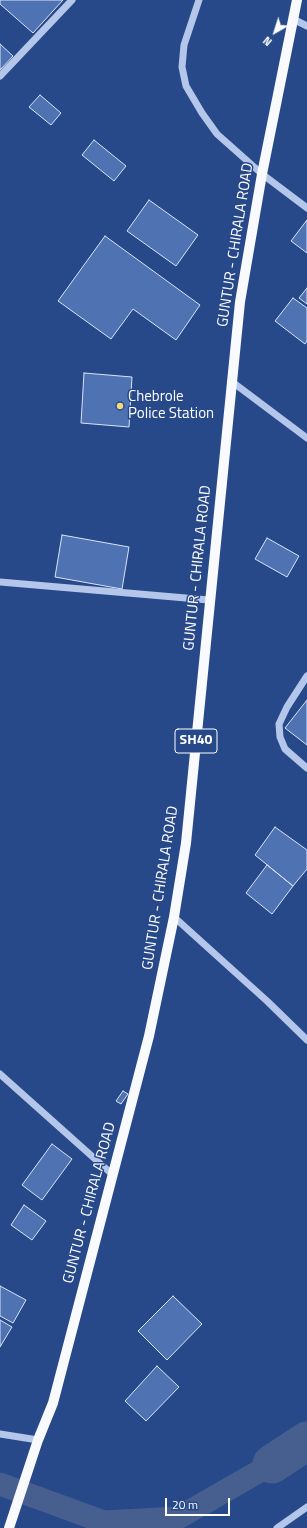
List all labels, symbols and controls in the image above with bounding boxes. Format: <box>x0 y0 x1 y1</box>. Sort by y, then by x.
north arrow <box>255 12 295 52</box>
text: N <box>259 33 275 50</box>
street label: GUNTUR - CHIRALA ROAD <box>214 162 258 328</box>
place label: Chebrole Police Station <box>128 388 214 423</box>
marker: Chebrole Police Station <box>115 401 125 411</box>
street label: GUNTUR - CHIRALA ROAD <box>180 484 216 652</box>
road number: SH40 <box>175 729 217 753</box>
street label: GUNTUR - CHIRALA ROAD <box>139 805 183 971</box>
street label: GUNTUR - CHIRALA ROAD <box>60 1120 120 1286</box>
scale bar <box>167 1490 232 1516</box>
text: 20 m <box>172 1495 198 1514</box>

